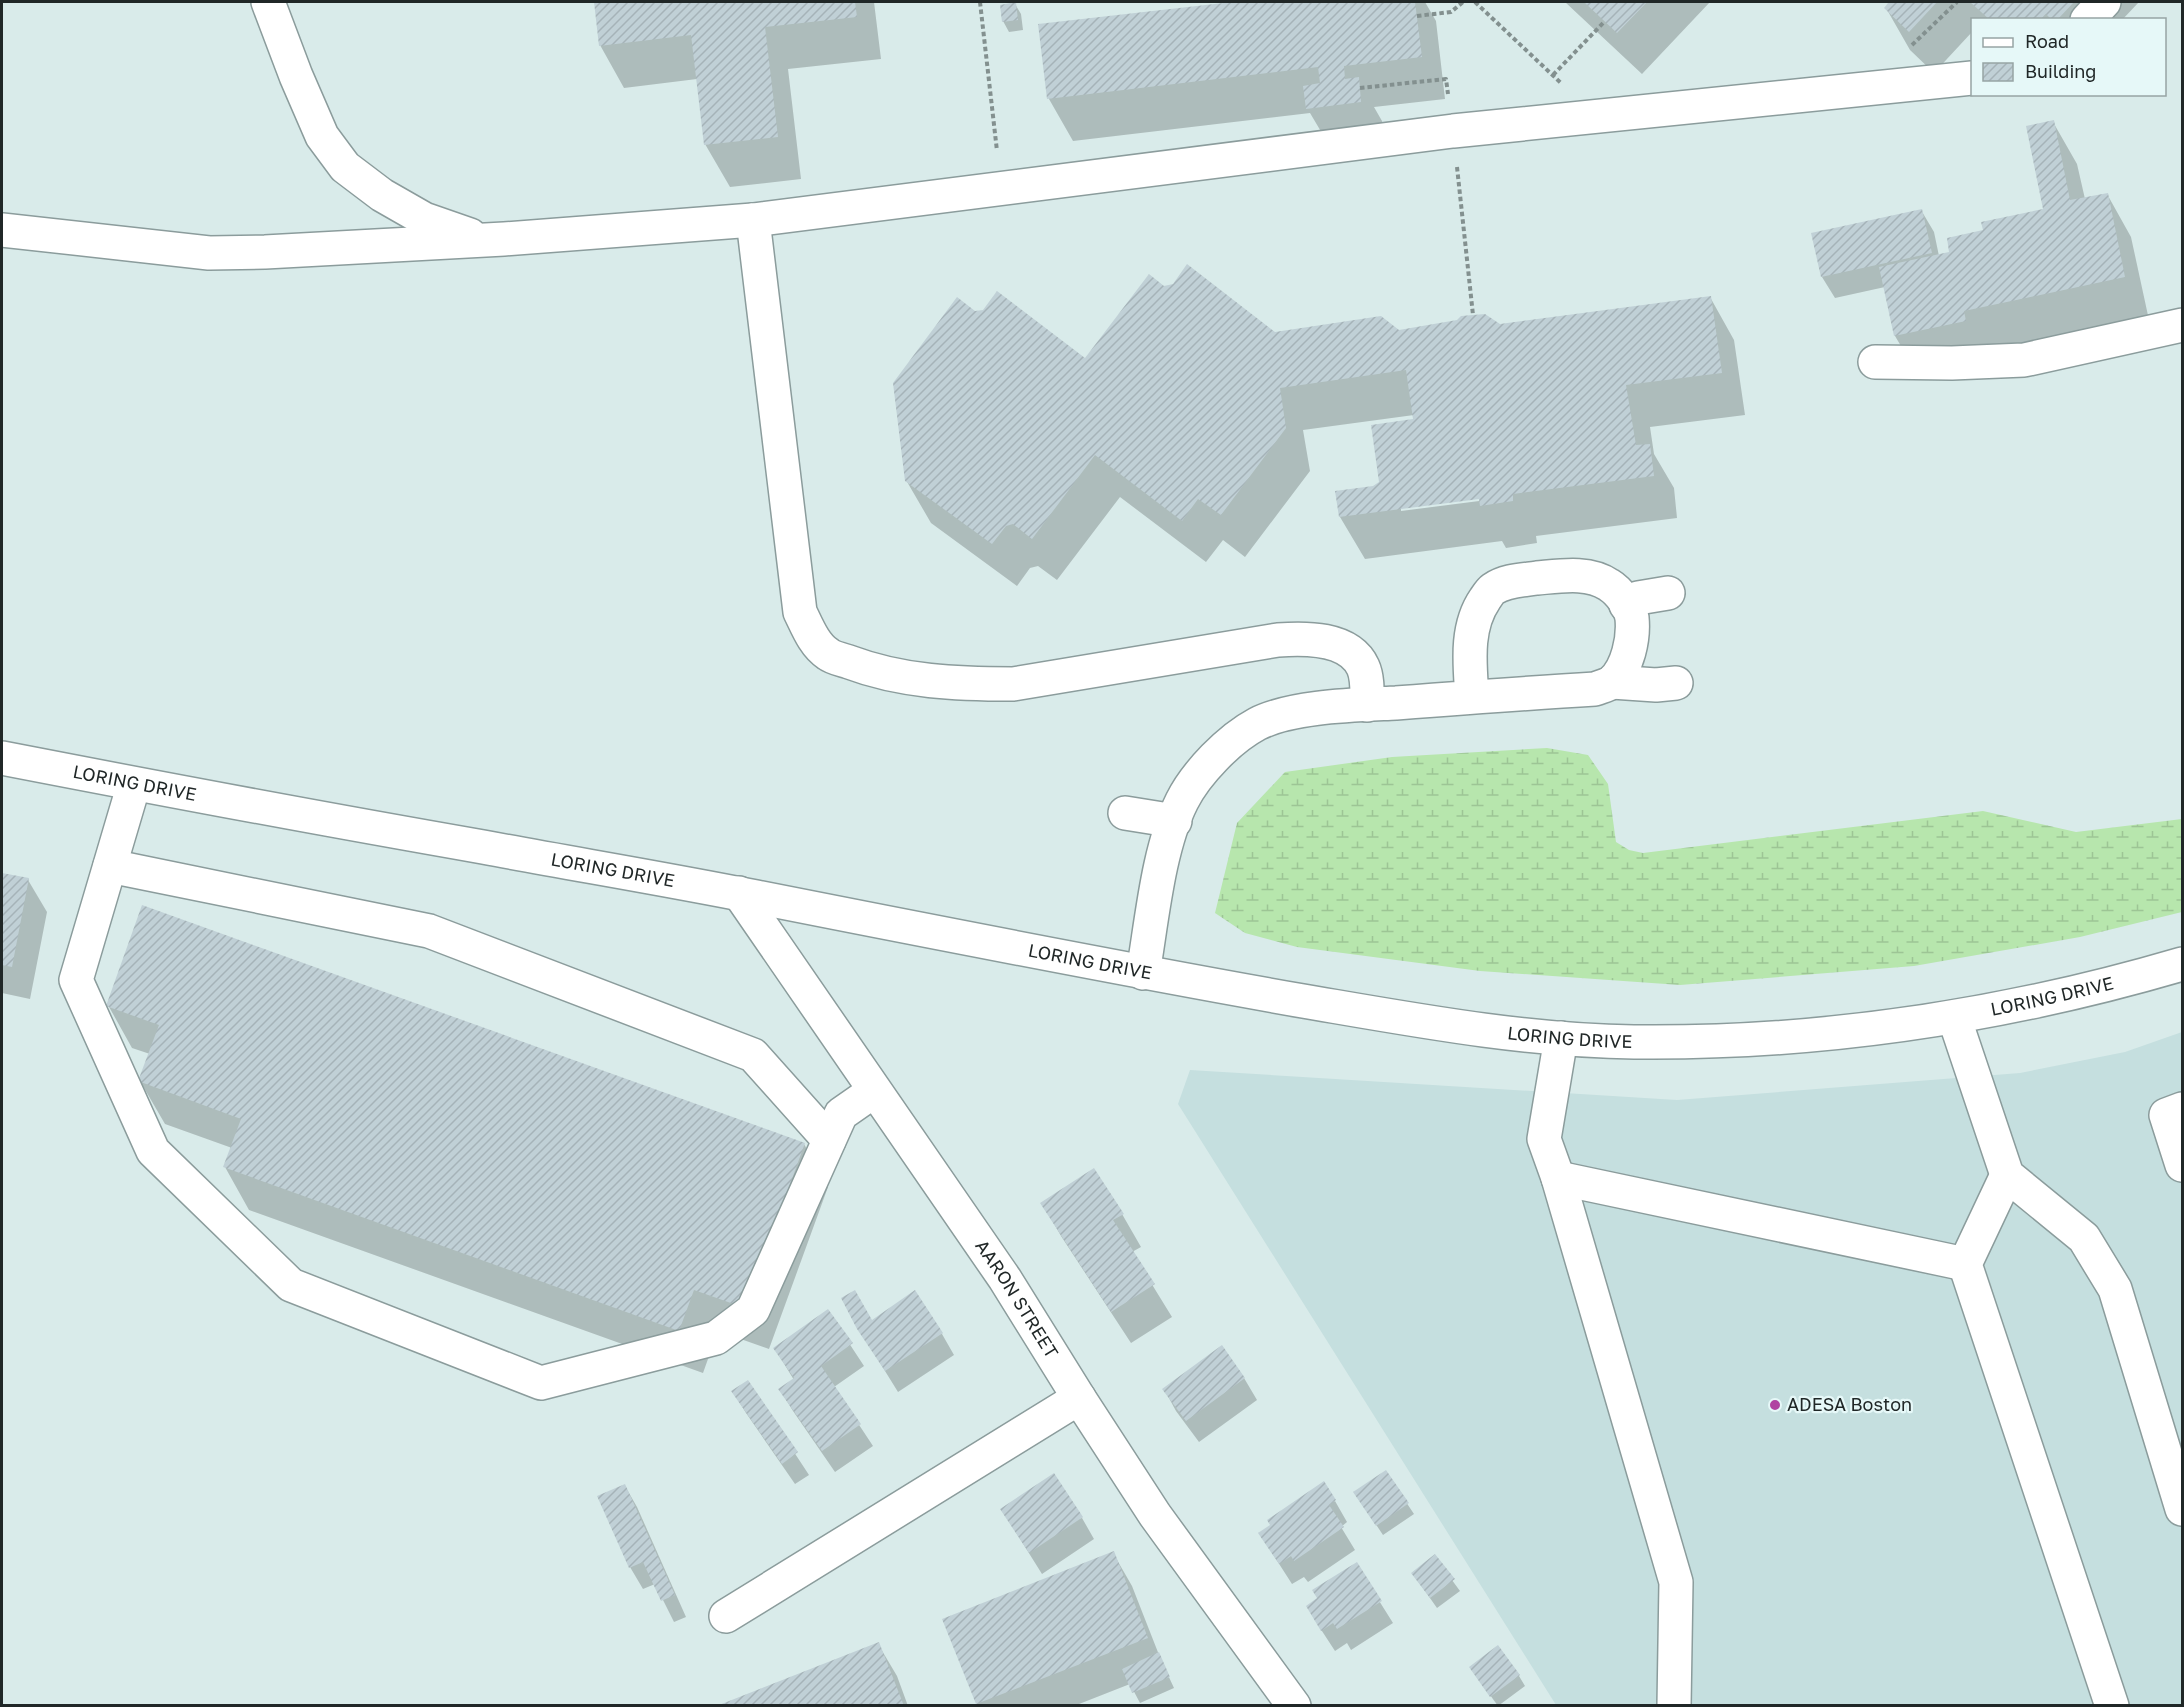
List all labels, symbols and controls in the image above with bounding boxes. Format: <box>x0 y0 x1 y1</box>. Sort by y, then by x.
legend <box>1971 18 2166 96</box>
text: Road <box>2025 30 2069 52</box>
text: Building <box>2025 60 2096 82</box>
street label: LORING DRIVE <box>71 760 198 805</box>
street label: LORING DRIVE <box>549 848 677 891</box>
street label: LORING DRIVE <box>1027 939 1154 983</box>
street label: LORING DRIVE <box>1989 971 2116 1020</box>
street label: LORING DRIVE <box>1506 1021 1632 1052</box>
street label: AARON STREET <box>971 1235 1063 1362</box>
place label: ADESA Boston <box>1787 1393 1912 1415</box>
marker: ADESA Boston <box>1768 1398 1782 1412</box>

